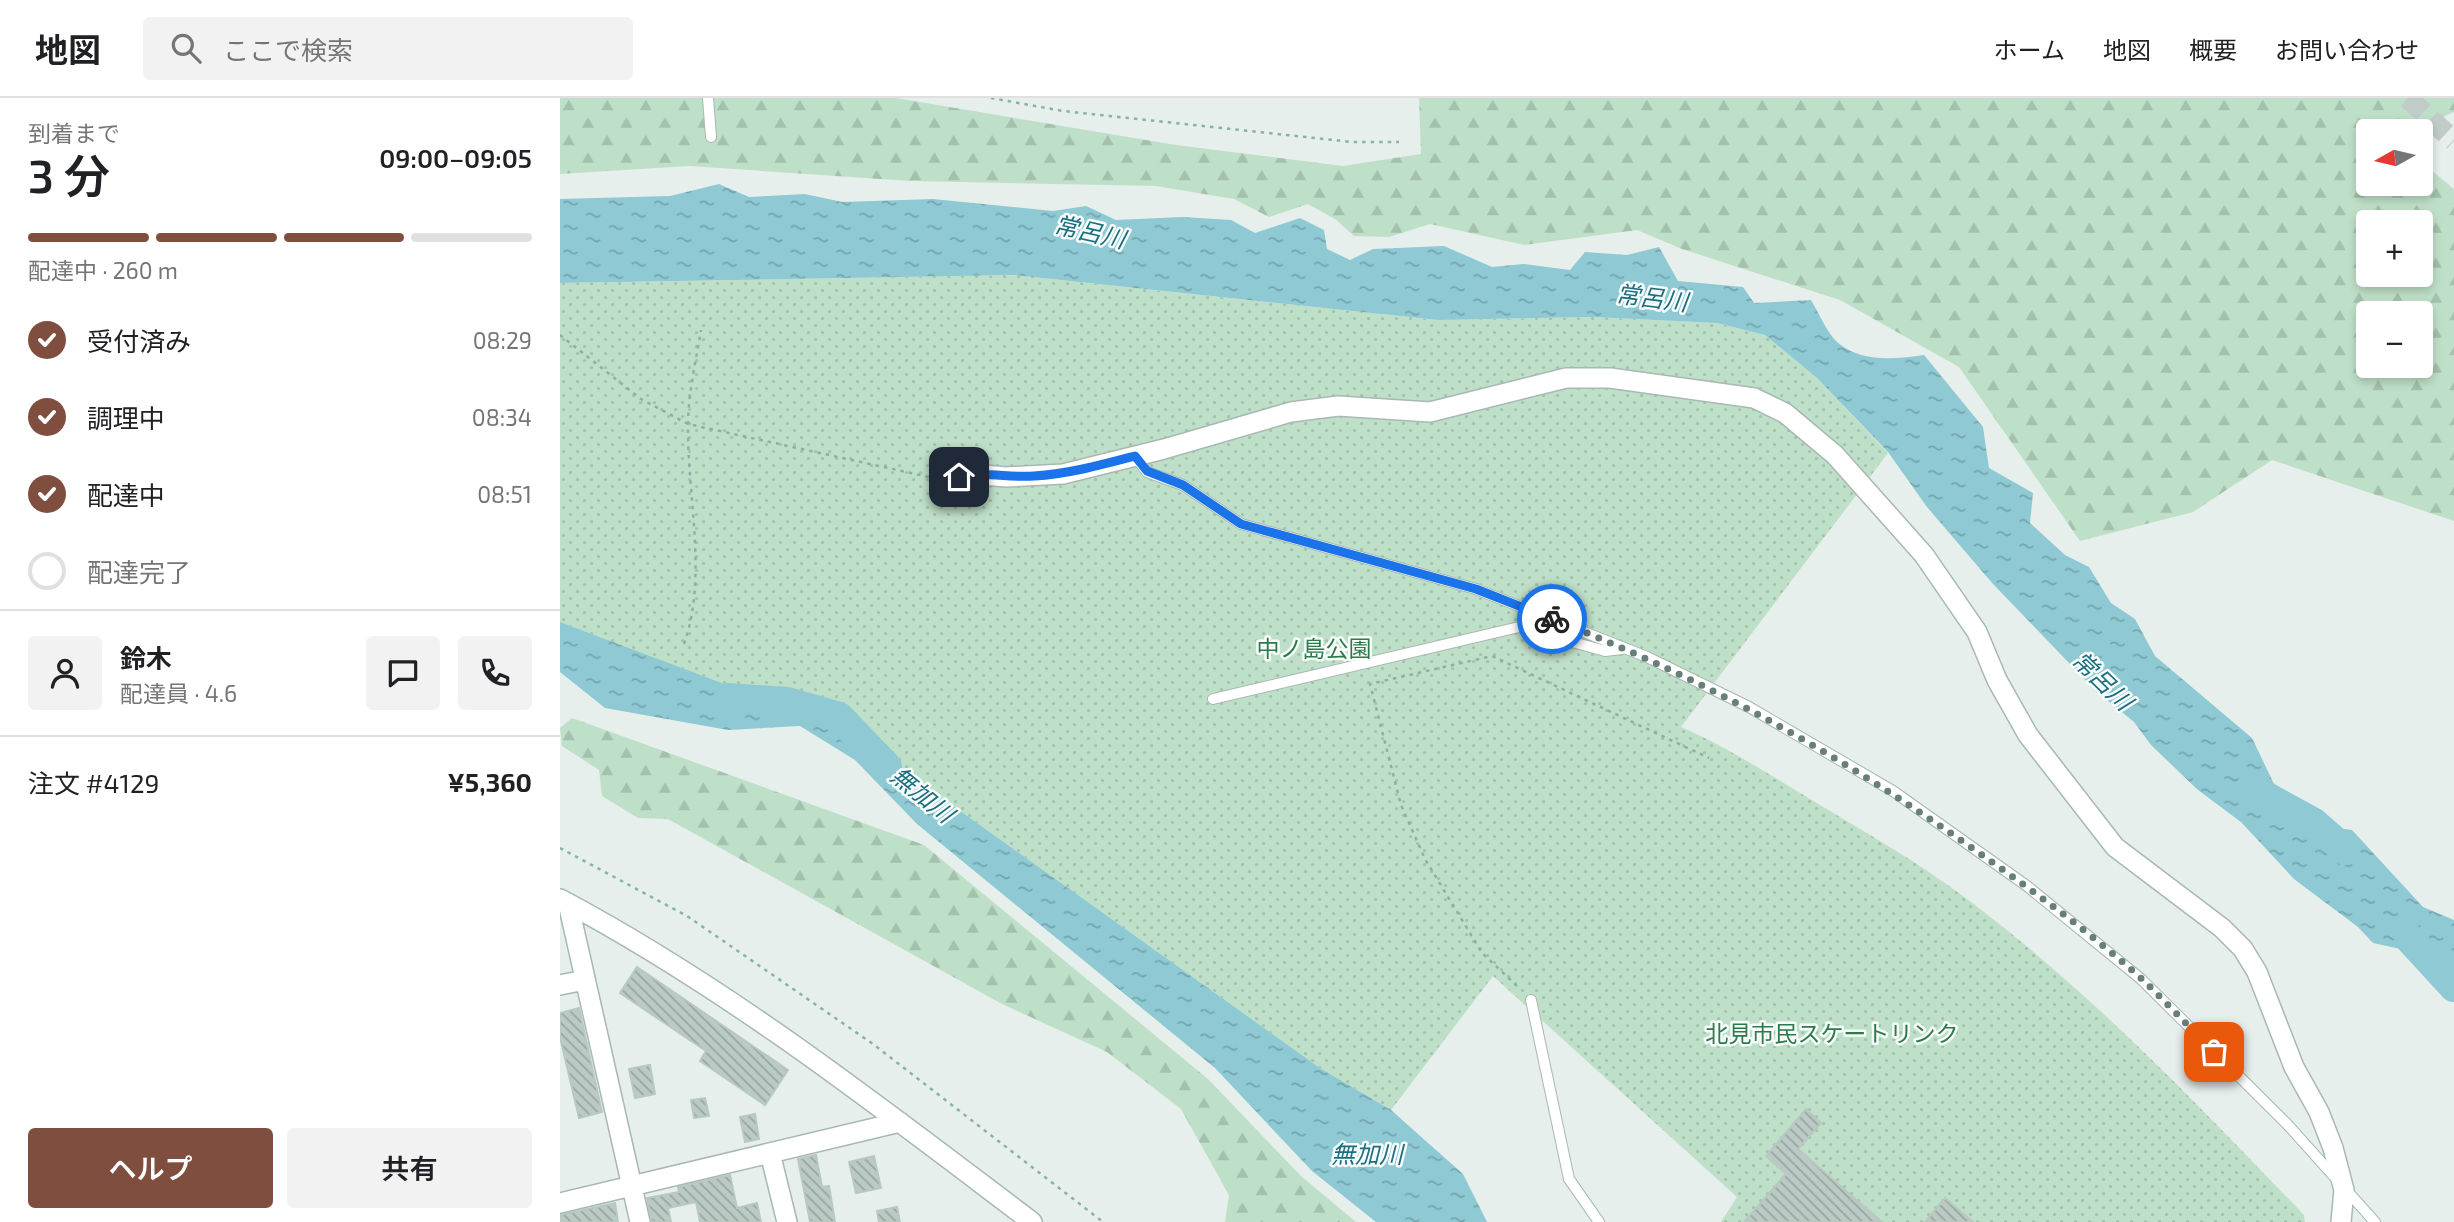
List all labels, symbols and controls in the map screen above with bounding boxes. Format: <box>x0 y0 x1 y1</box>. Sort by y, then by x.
search box <box>143 17 633 80</box>
text: 地図 <box>35 29 101 69</box>
icon: search <box>167 29 205 67</box>
text: ここで検索 <box>223 34 353 65</box>
text: ホーム <box>1994 35 2065 64</box>
text: 地図 <box>2103 35 2151 64</box>
text: 概要 <box>2189 35 2237 64</box>
text: お問い合わせ <box>2275 35 2419 64</box>
text: 到着まで <box>28 119 120 147</box>
north arrow <box>2356 119 2432 196</box>
map controls <box>2356 119 2433 378</box>
text: 09:00–09:05 <box>379 142 532 173</box>
text: 3 分 <box>28 147 110 202</box>
water label: 常呂川 <box>1052 209 1131 254</box>
button: + <box>2356 210 2433 287</box>
text: 配達中 · 260 m <box>28 256 178 284</box>
water label: 常呂川 <box>1615 278 1692 316</box>
button: − <box>2356 301 2433 378</box>
icon: check <box>28 321 66 359</box>
text: 受付済み <box>87 325 191 356</box>
text: 08:29 <box>473 326 532 354</box>
icon: check <box>28 398 66 436</box>
text: 調理中 <box>87 402 165 433</box>
text: 08:34 <box>472 403 532 431</box>
pin <box>929 447 989 507</box>
icon: home <box>940 458 978 496</box>
icon: check <box>28 475 66 513</box>
text: 配達中 <box>87 479 165 510</box>
text: 08:51 <box>477 480 532 508</box>
text: 配達完了 <box>87 556 191 587</box>
courier <box>1517 584 1587 654</box>
icon: bike <box>1533 600 1571 638</box>
park label: 中ノ島公園 <box>1257 634 1372 662</box>
button: person <box>28 636 102 710</box>
button: chat <box>366 636 440 710</box>
button: phone <box>458 636 532 710</box>
text: 鈴木 <box>120 642 172 673</box>
water label: 常呂川 <box>2067 645 2141 718</box>
text: 配達員 · 4.6 <box>120 679 237 707</box>
water label: 無加川 <box>886 760 962 830</box>
text: ¥5,360 <box>448 766 532 797</box>
text: 注文 #4129 <box>28 767 159 798</box>
park label: 北見市民スケートリンク <box>1706 1019 1959 1047</box>
pin <box>2184 1022 2244 1082</box>
icon: bag <box>2195 1033 2233 1071</box>
button: ヘルプ <box>28 1128 273 1208</box>
button: 共有 <box>287 1128 532 1208</box>
water label: 無加川 <box>1331 1139 1406 1168</box>

